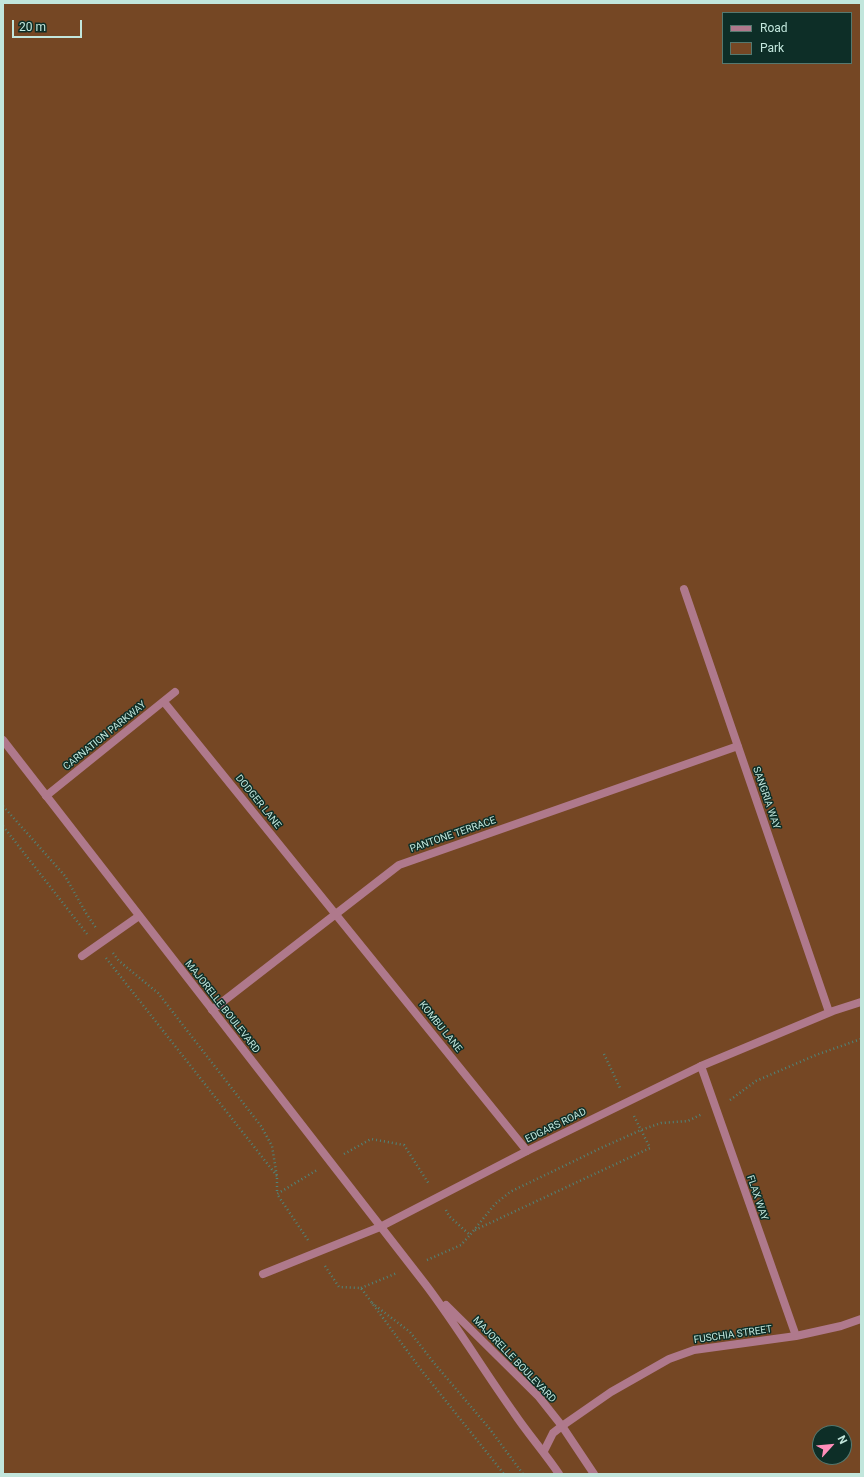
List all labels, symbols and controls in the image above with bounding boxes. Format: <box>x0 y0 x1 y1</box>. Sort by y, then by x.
scale bar <box>14 12 84 38</box>
legend <box>722 12 852 64</box>
text: 20 m <box>19 20 46 34</box>
text: Road <box>760 21 788 35</box>
text: Park <box>760 41 784 55</box>
street label: CARNATION PARKWAY <box>61 699 149 773</box>
street label: SANGRIA WAY <box>750 765 782 831</box>
street label: DODGER LANE <box>233 773 283 831</box>
street label: PANTONE TERRACE <box>409 815 497 855</box>
street label: MAJORELLE BOULEVARD <box>182 958 262 1056</box>
street label: KOMBU LANE <box>416 999 464 1055</box>
street label: EDGARS ROAD <box>524 1106 588 1146</box>
street label: FLAX WAY <box>744 1174 770 1222</box>
street label: MAJORELLE BOULEVARD <box>470 1315 558 1405</box>
street label: FUSCHIA STREET <box>693 1324 773 1346</box>
north arrow <box>812 1425 852 1465</box>
text: N <box>835 1433 850 1446</box>

